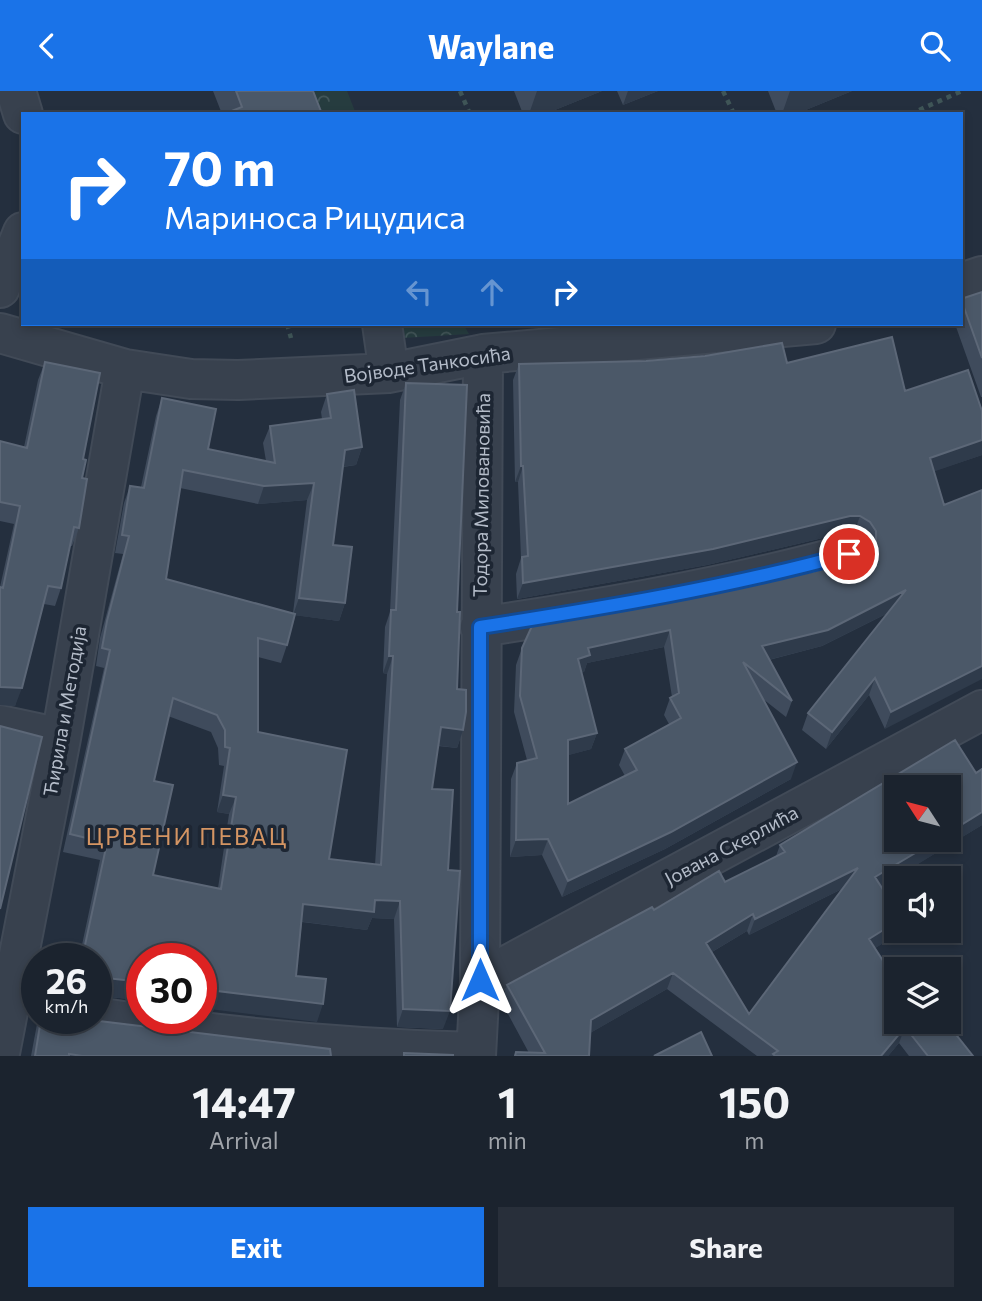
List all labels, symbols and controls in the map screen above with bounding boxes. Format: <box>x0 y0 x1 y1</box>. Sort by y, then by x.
text: Waylane <box>428 26 554 66</box>
icon: back <box>28 27 66 65</box>
icon: search <box>916 27 954 65</box>
text: 70 m <box>164 136 275 196</box>
icon: right <box>49 140 140 231</box>
text: Мариноса Рицудиса <box>164 196 466 236</box>
icon: left <box>400 273 438 311</box>
icon: ahead <box>473 273 511 311</box>
icon: right <box>546 273 584 311</box>
street label: Војводе Танкосића <box>342 341 512 387</box>
street label: Тодора Миловановића <box>468 393 494 597</box>
pin <box>819 524 879 584</box>
icon: arrive <box>830 535 868 573</box>
street label: Ћирила и Методија <box>38 624 90 798</box>
north arrow <box>884 775 961 852</box>
map controls <box>884 775 961 1034</box>
street label: Јована Скерлића <box>660 800 802 890</box>
district label: ЦРВЕНИ ПЕВАЦ <box>86 822 288 850</box>
button: sound <box>884 866 961 943</box>
speed limit sign: 30 <box>126 943 217 1034</box>
position arrow <box>443 943 517 1017</box>
button: layers <box>884 957 961 1034</box>
text: 26 <box>46 958 87 1001</box>
text: km/h <box>45 995 88 1017</box>
text: 14:47 <box>192 1075 296 1127</box>
text: 1 <box>498 1075 517 1127</box>
text: 150 <box>719 1075 790 1127</box>
text: Arrival <box>209 1126 279 1154</box>
text: min <box>488 1126 527 1154</box>
text: m <box>744 1126 764 1154</box>
button: Exit <box>28 1207 484 1287</box>
button: Share <box>498 1207 954 1287</box>

